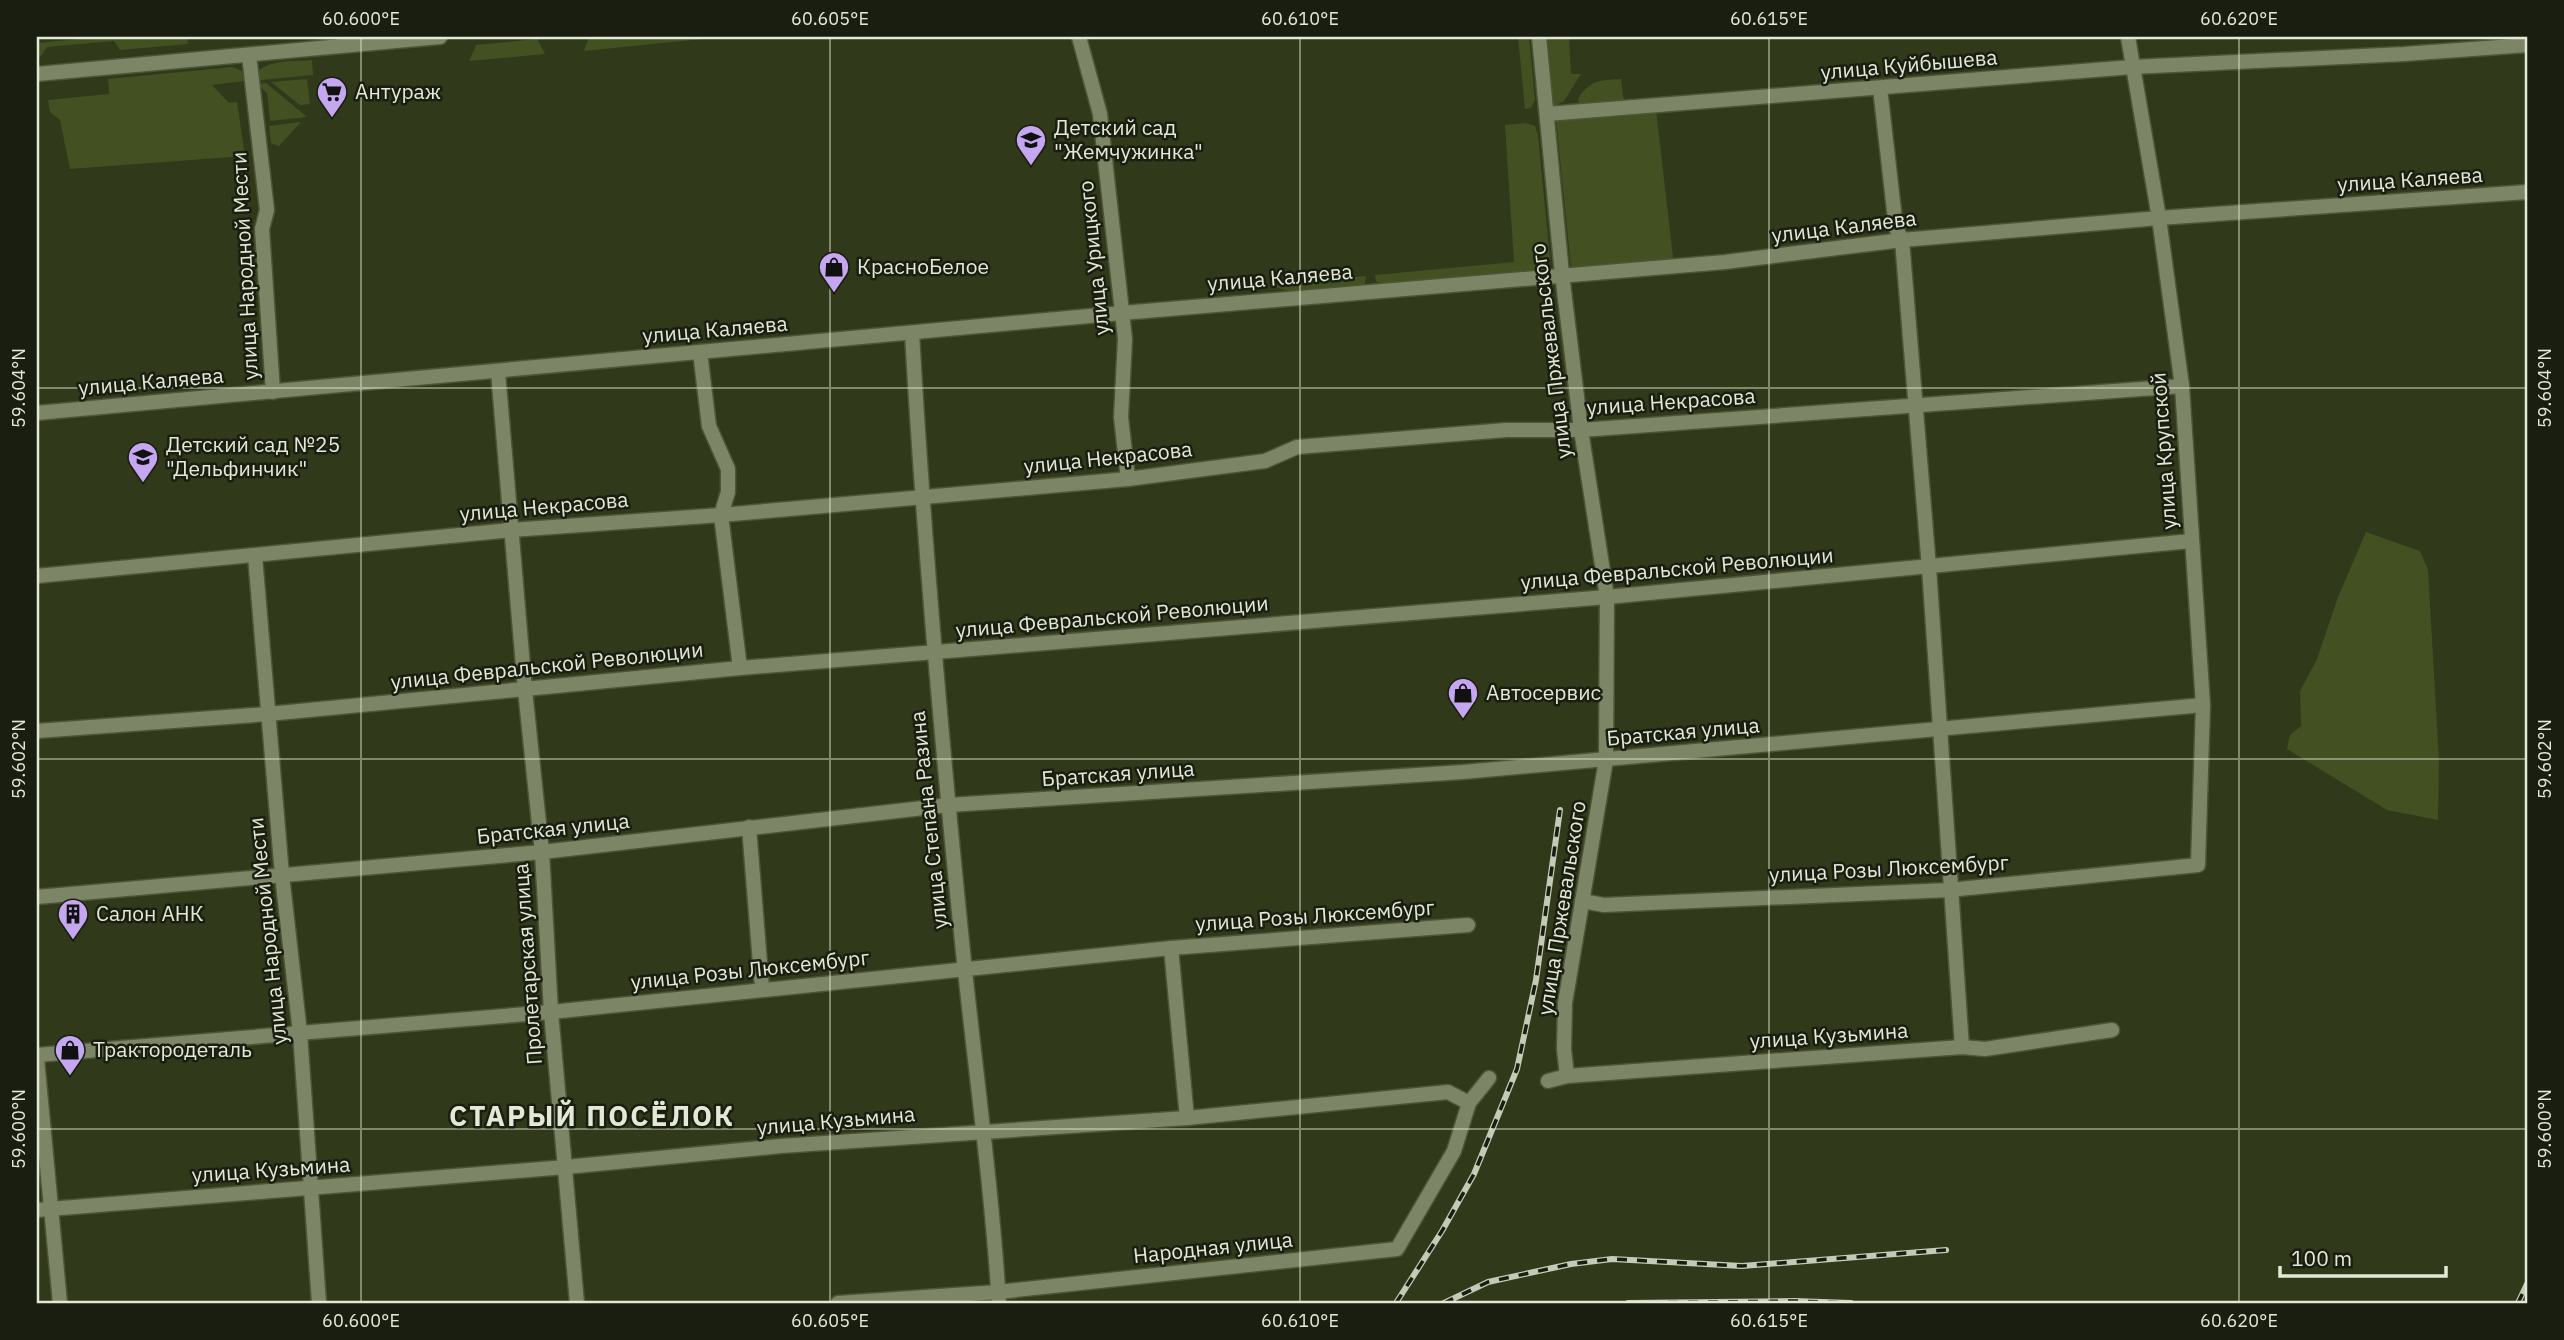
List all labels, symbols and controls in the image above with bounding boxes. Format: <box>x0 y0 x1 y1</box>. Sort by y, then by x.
text: 60.600°E <box>322 7 400 30</box>
text: 60.605°E <box>791 7 869 30</box>
text: 60.610°E <box>1261 7 1339 30</box>
text: 60.615°E <box>1730 7 1808 30</box>
text: 60.620°E <box>2200 7 2278 30</box>
street label: улица Куйбышева <box>1819 42 1999 86</box>
supermarket icon: Антураж <box>315 75 349 119</box>
place label: Антураж <box>355 77 441 105</box>
place label: Детский сад "Жемчужинка" <box>1054 113 1203 165</box>
school or university icon: Детский сад "Жемчужинка" <box>1014 123 1048 167</box>
street label: улица Народной Мести <box>224 151 264 381</box>
street label: улица Каляева <box>2336 160 2484 198</box>
street label: улица Урицкого <box>1071 179 1115 337</box>
street label: улица Каляева <box>1770 203 1918 249</box>
street label: улица Пржевальского <box>1523 242 1577 460</box>
shop icon: КрасноБелое <box>817 250 851 294</box>
place label: КрасноБелое <box>857 252 989 280</box>
street label: улица Каляева <box>1206 257 1354 297</box>
street label: улица Каляева <box>641 309 789 349</box>
text: 59.604°N <box>7 348 30 428</box>
text: 59.604°N <box>2533 348 2556 428</box>
street label: улица Каляева <box>77 361 225 401</box>
street label: улица Крупской <box>2144 372 2182 531</box>
street label: улица Некрасова <box>1585 381 1756 421</box>
place label: Детский сад №25 "Дельфинчик" <box>166 430 340 482</box>
street label: улица Некрасова <box>1022 434 1194 480</box>
school or university icon: Детский сад №25 "Дельфинчик" <box>126 440 160 484</box>
street label: улица Некрасова <box>458 485 630 527</box>
street label: улица Февральской Революции <box>1519 540 1835 596</box>
street label: улица Февральской Революции <box>954 588 1270 644</box>
street label: улица Февральской Революции <box>389 635 705 695</box>
shop icon: Автосервис <box>1446 676 1480 720</box>
place label: Автосервис <box>1486 678 1601 706</box>
street label: улица Степана Разина <box>903 710 953 931</box>
street label: Братская улица <box>1605 710 1761 752</box>
text: 59.602°N <box>7 719 30 799</box>
text: 59.602°N <box>2533 719 2556 799</box>
street label: Братская улица <box>1040 754 1195 792</box>
street label: улица Пржевальского <box>1530 799 1592 1017</box>
street label: Братская улица <box>475 806 631 850</box>
street label: улица Народной Мести <box>241 816 293 1046</box>
street label: улица Розы Люксембург <box>1768 848 2009 888</box>
street label: Пролетарская улица <box>506 862 548 1066</box>
street label: улица Розы Люксембург <box>1194 893 1436 937</box>
building icon: Салон АНК <box>56 897 90 941</box>
place label: Салон АНК <box>96 899 204 927</box>
street label: улица Розы Люксембург <box>629 943 871 995</box>
street label: улица Кузьмина <box>1749 1015 1909 1055</box>
shop icon: Трактородеталь <box>53 1033 87 1077</box>
place label: Трактородеталь <box>93 1035 252 1063</box>
text: 59.600°N <box>7 1089 30 1169</box>
text: 59.600°N <box>2533 1089 2556 1169</box>
district label: СТАРЫЙ ПОСЁЛОК <box>449 1097 735 1134</box>
street label: улица Кузьмина <box>756 1099 916 1141</box>
street label: улица Кузьмина <box>191 1149 351 1189</box>
street label: Народная улица <box>1132 1225 1294 1269</box>
scale bar <box>2280 1235 2447 1279</box>
text: 100 m <box>2291 1244 2352 1272</box>
text: 60.600°E <box>322 1309 400 1332</box>
text: 60.605°E <box>791 1309 869 1332</box>
text: 60.610°E <box>1261 1309 1339 1332</box>
text: 60.615°E <box>1730 1309 1808 1332</box>
text: 60.620°E <box>2200 1309 2278 1332</box>

